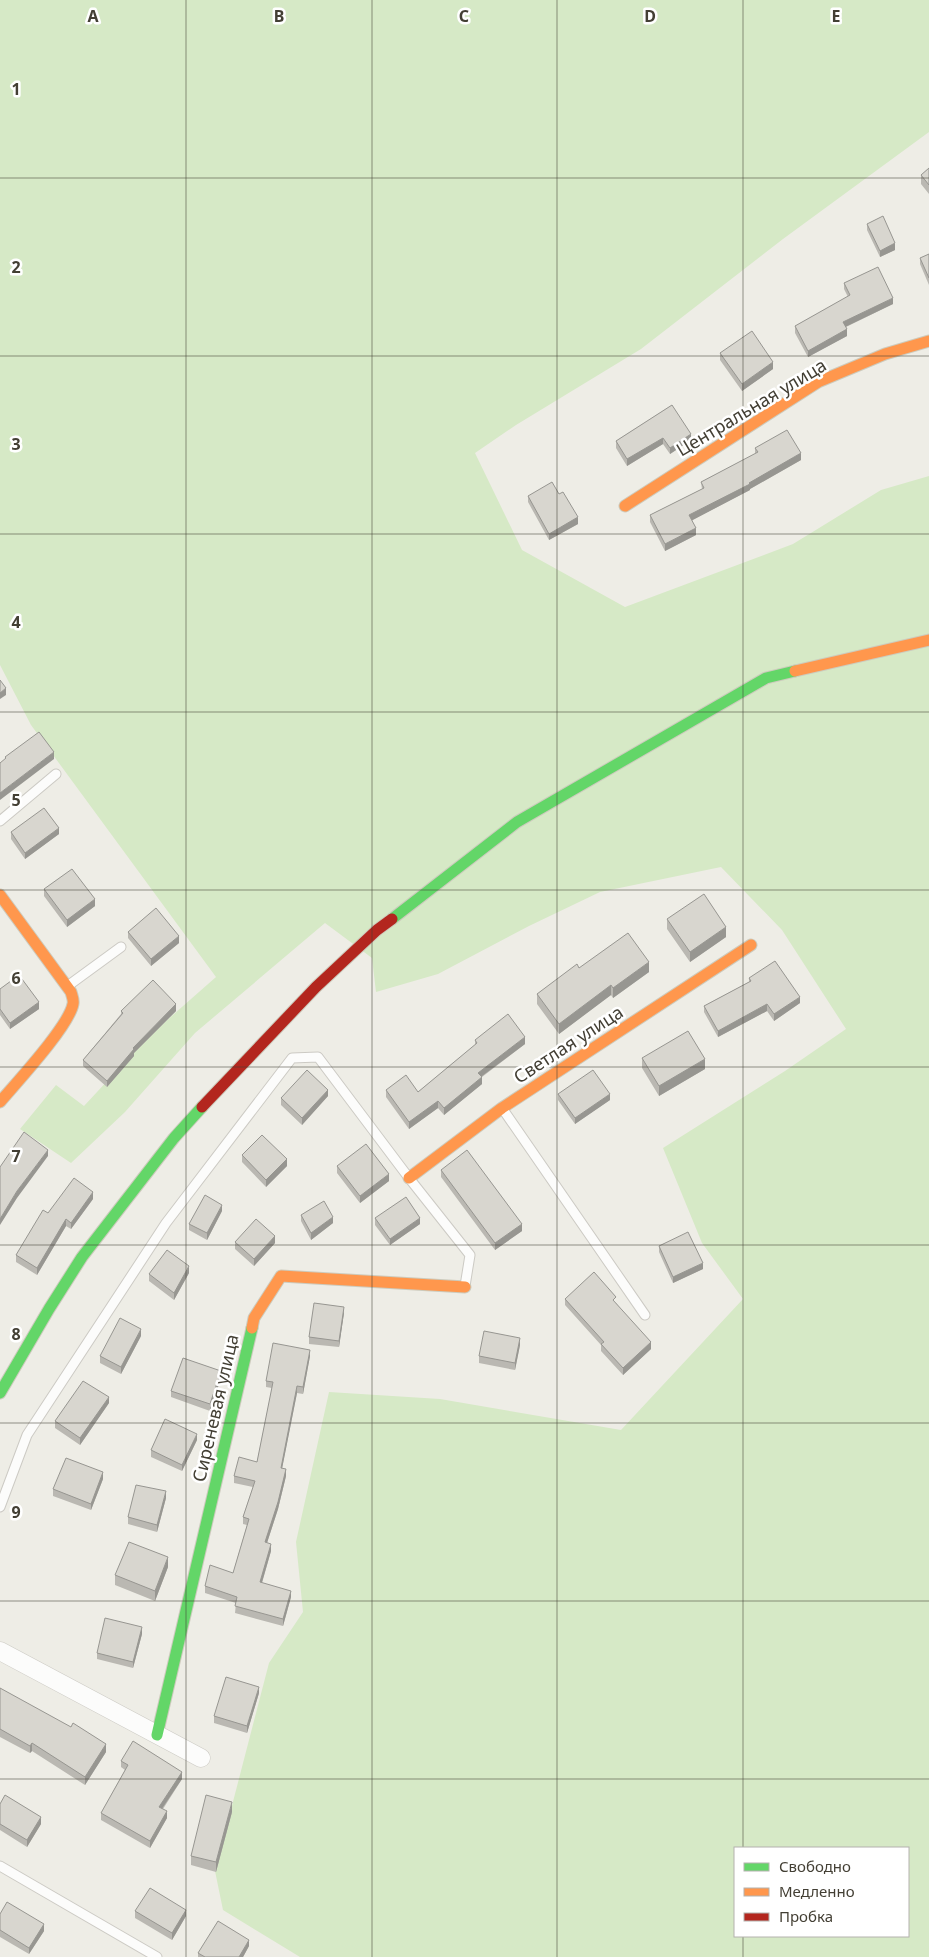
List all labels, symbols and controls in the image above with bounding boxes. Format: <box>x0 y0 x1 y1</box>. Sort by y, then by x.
text: A <box>87 5 99 27</box>
text: B <box>274 5 284 27</box>
text: C <box>459 5 469 27</box>
text: D <box>644 5 656 27</box>
text: E <box>832 5 841 27</box>
text: 1 <box>11 78 21 100</box>
text: 2 <box>11 256 21 278</box>
street label: Центральная улица <box>671 353 831 461</box>
text: 3 <box>11 433 21 455</box>
text: 4 <box>11 611 21 633</box>
text: 5 <box>11 789 21 811</box>
text: 6 <box>11 967 21 989</box>
street label: Светлая улица <box>509 1000 627 1088</box>
text: 7 <box>11 1145 21 1167</box>
text: 8 <box>11 1323 21 1345</box>
street label: Сиреневая улица <box>186 1332 244 1484</box>
text: 9 <box>11 1501 21 1523</box>
legend <box>734 1847 909 1937</box>
text: Свободно <box>779 1856 851 1876</box>
text: Медленно <box>779 1881 855 1901</box>
text: Пробка <box>779 1906 833 1926</box>

